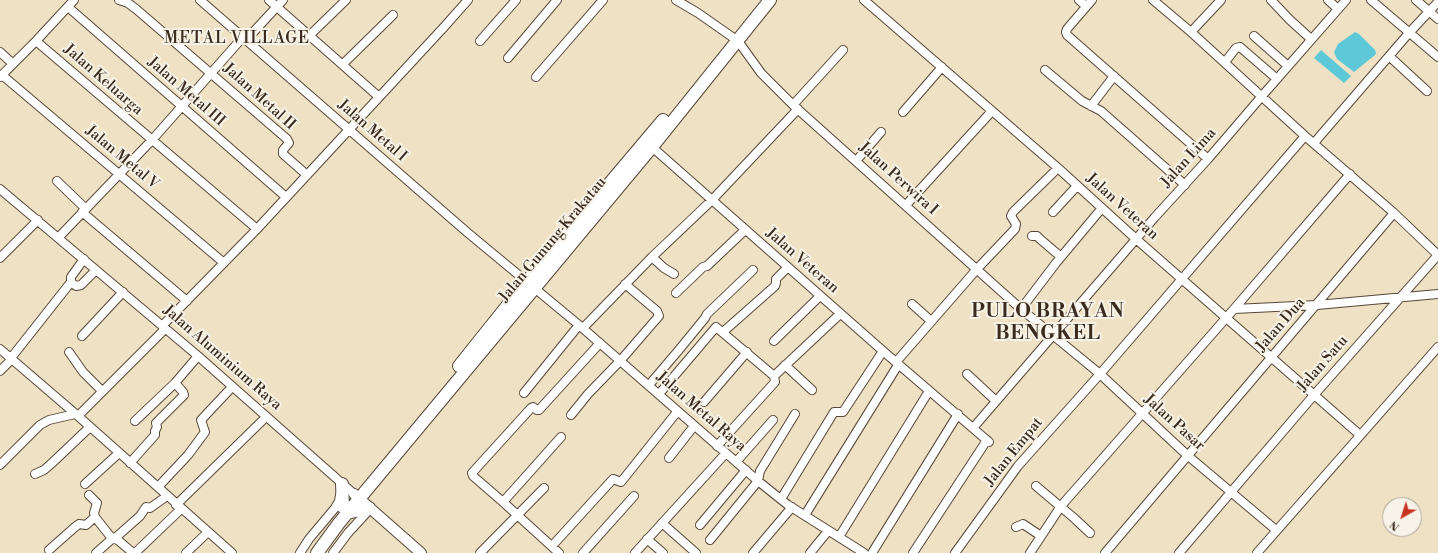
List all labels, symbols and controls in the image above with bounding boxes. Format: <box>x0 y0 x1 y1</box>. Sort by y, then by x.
district label: METAL VILLAGE <box>164 29 310 49</box>
street label: Jalan Keluarga <box>60 41 146 119</box>
street label: Jalan Metal III <box>144 54 228 130</box>
street label: Jalan Metal II <box>219 60 299 134</box>
street label: Jalan Metal I <box>334 96 410 166</box>
street label: Jalan Metal V <box>82 122 162 194</box>
street label: Jalan Lima <box>1158 125 1220 191</box>
street label: Jalan Perwira I <box>855 139 941 219</box>
street label: Jalan Veteran <box>1082 170 1162 244</box>
street label: Jalan Gunung Krakatau <box>496 174 610 306</box>
street label: Jalan Veteran <box>762 224 842 298</box>
street label: Jalan Dua <box>1253 294 1309 356</box>
district label: PULO BRAYAN BENGKEL <box>971 301 1125 345</box>
street label: Jalan Aluminium Raya <box>159 302 285 414</box>
street label: Jalan Satu <box>1294 332 1352 396</box>
street label: Jalan Metal Raya <box>653 368 749 456</box>
street label: Jalan Pasar <box>1140 391 1208 455</box>
street label: Jalan Empat <box>981 414 1047 490</box>
north arrow <box>1382 497 1422 537</box>
text: N <box>1387 517 1403 534</box>

